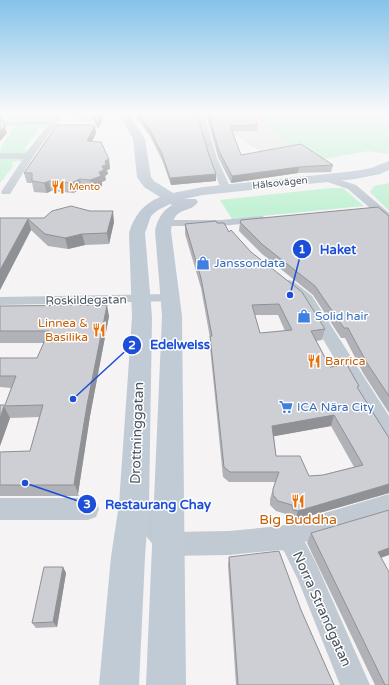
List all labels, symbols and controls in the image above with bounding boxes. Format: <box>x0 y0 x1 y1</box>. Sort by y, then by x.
street label: Hälsovägen <box>252 174 308 192</box>
restaurant icon: Mento <box>50 179 66 195</box>
place label: Mento <box>69 181 100 193</box>
callout: Haket <box>292 237 364 262</box>
text: 1 <box>298 242 306 256</box>
text: Haket <box>320 242 356 258</box>
shop icon: Janssondata <box>195 255 211 271</box>
place label: Janssondata <box>214 256 285 270</box>
street label: Roskildegatan <box>45 292 127 308</box>
shop icon: Solid hair <box>296 308 312 324</box>
place label: Solid hair <box>315 309 368 323</box>
place label: Linnea & Basilika <box>38 316 88 344</box>
restaurant icon: Linnea & Basilika <box>91 322 107 338</box>
callout: Edelweiss <box>122 332 218 357</box>
text: Edelweiss <box>150 337 210 353</box>
text: 2 <box>128 338 136 352</box>
restaurant icon: Barrica <box>306 353 322 369</box>
place label: Barrica <box>325 354 365 368</box>
street label: Drottninggatan <box>127 382 147 484</box>
supermarket icon: ICA Nära City <box>278 399 294 415</box>
place label: ICA Nära City <box>297 400 375 414</box>
callout: Restaurang Chay <box>77 492 219 517</box>
restaurant icon: Big Buddha <box>290 493 306 509</box>
text: 3 <box>83 497 91 511</box>
text: Restaurang Chay <box>105 497 211 513</box>
place label: Big Buddha <box>259 511 337 528</box>
street label: Norra Strandgatan <box>289 549 355 669</box>

